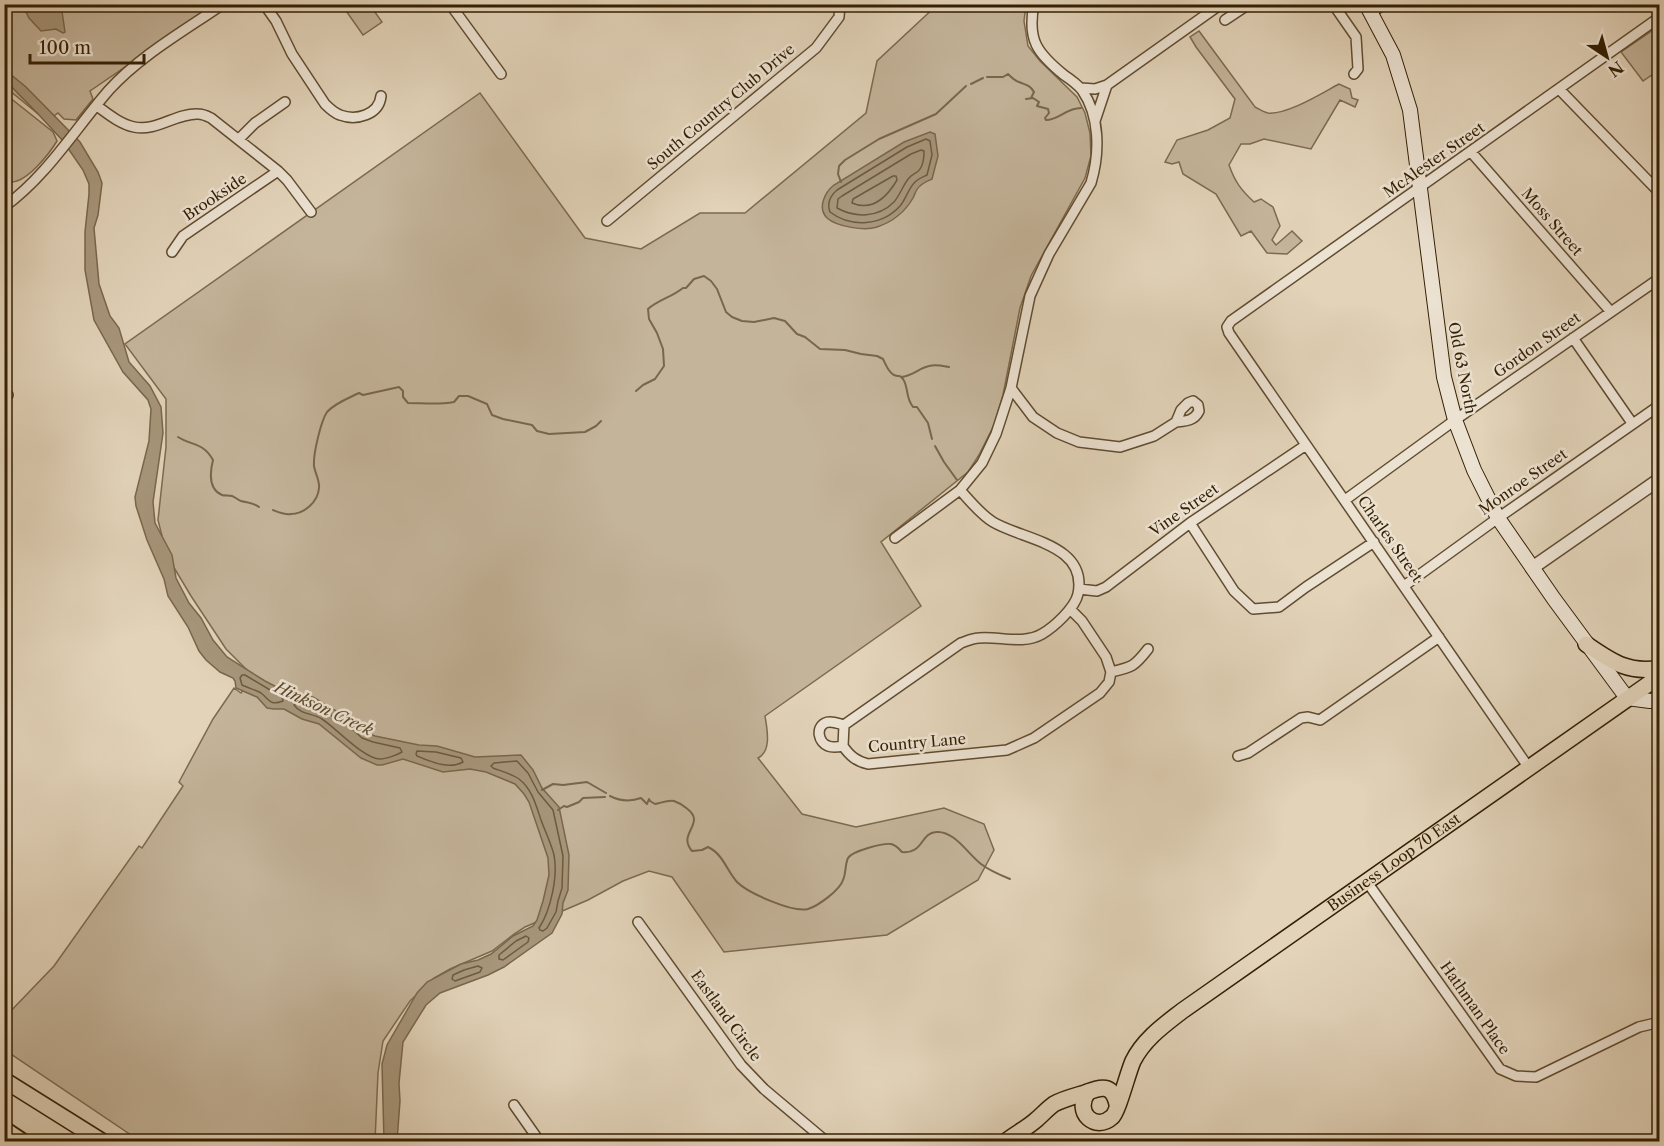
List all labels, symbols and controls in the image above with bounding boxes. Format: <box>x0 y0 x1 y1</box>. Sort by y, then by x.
scale bar <box>30 27 144 65</box>
north arrow <box>1577 27 1637 87</box>
text: 100 m <box>39 37 91 59</box>
street label: South Country Club Drive <box>643 39 798 174</box>
text: N <box>1604 57 1627 81</box>
street label: McAlester Street <box>1379 117 1489 202</box>
street label: Brookside <box>179 169 250 225</box>
street label: Moss Street <box>1518 184 1587 260</box>
street label: Gordon Street <box>1490 307 1584 382</box>
street label: Old 63 North <box>1444 320 1481 416</box>
street label: Monroe Street <box>1475 444 1571 519</box>
street label: Vine Street <box>1145 479 1222 541</box>
street label: Charles Street <box>1354 492 1428 586</box>
water label: Hinkson Creek <box>270 676 377 740</box>
street label: Country Lane <box>867 729 967 756</box>
street label: Business Loop 70 East <box>1323 808 1464 915</box>
street label: Hathman Place <box>1436 958 1514 1058</box>
street label: Eastland Circle <box>687 966 766 1065</box>

